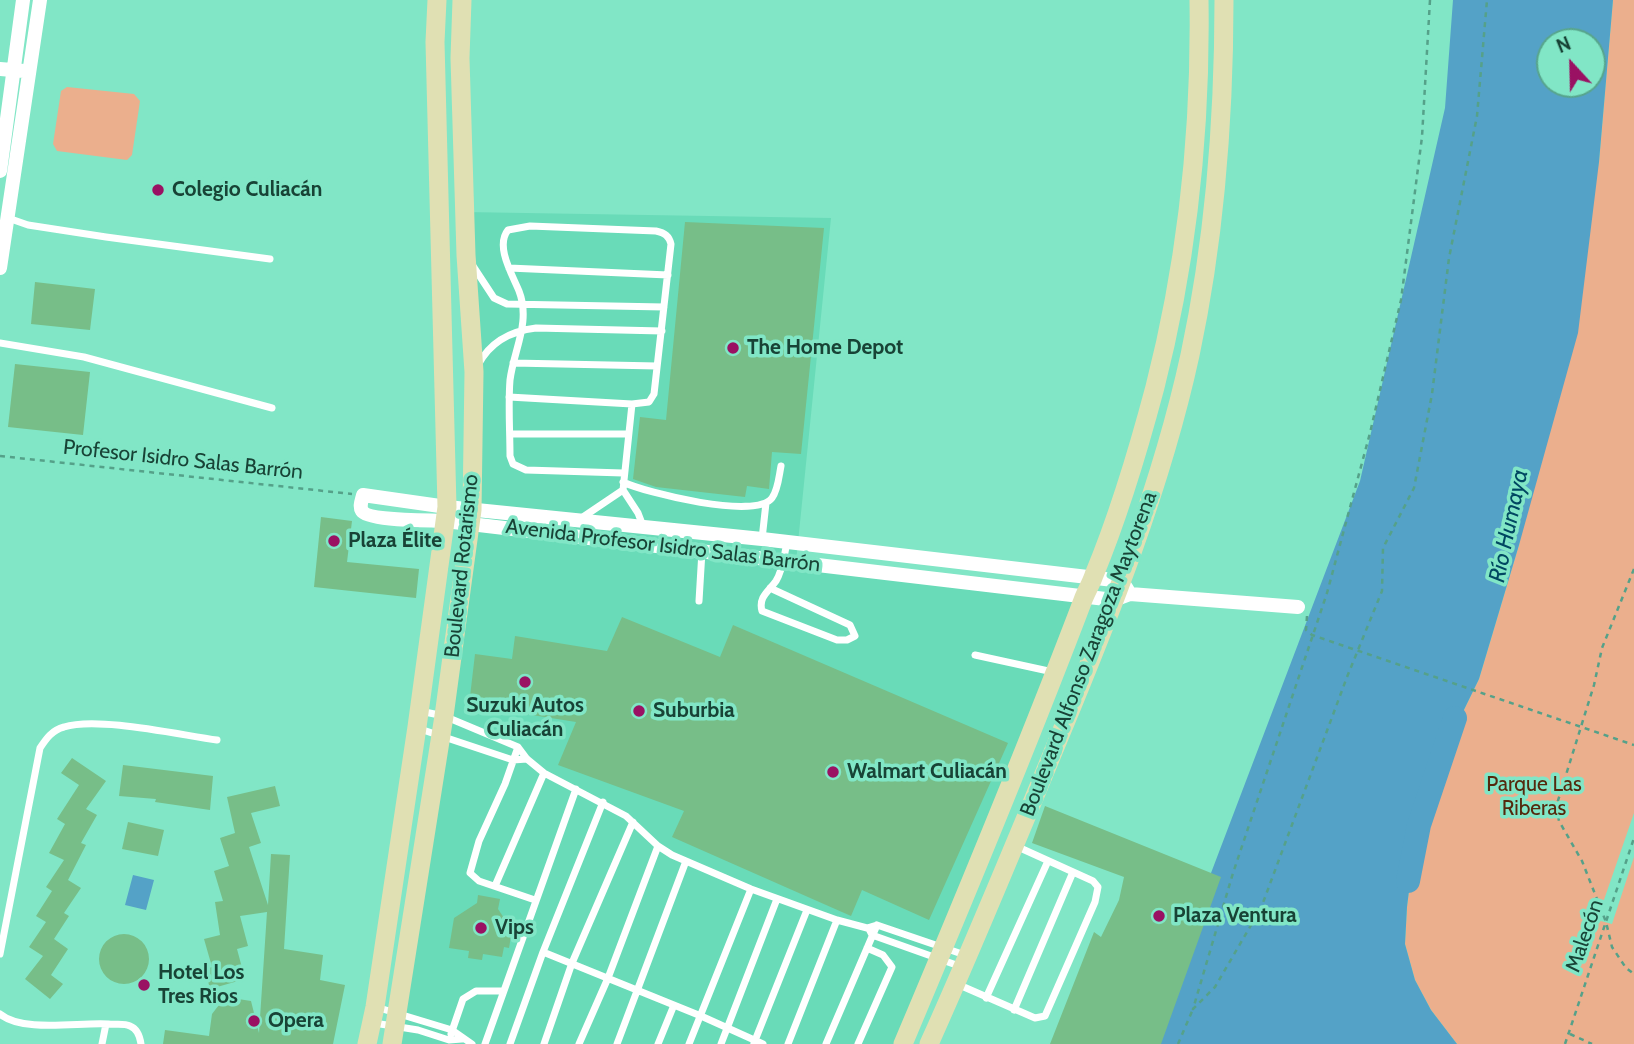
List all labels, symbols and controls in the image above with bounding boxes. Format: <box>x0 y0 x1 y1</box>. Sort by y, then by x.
north arrow <box>1536 28 1606 98</box>
text: N <box>1553 32 1574 58</box>
place label: Colegio Culiacán <box>172 177 322 203</box>
marker: Colegio Culiacán <box>150 182 166 198</box>
place label: The Home Depot <box>747 335 903 361</box>
marker: The Home Depot <box>725 340 741 356</box>
street label: Profesor Isidro Salas Barrón <box>62 435 304 485</box>
water label: Río Humaya <box>1484 467 1534 585</box>
street label: Boulevard Rotarismo <box>440 473 484 659</box>
street label: Boulevard Alfonso Zaragoza Maytorena <box>1015 488 1163 820</box>
street label: Avenida Profesor Isidro Salas Barrón <box>504 514 822 578</box>
place label: Plaza Élite <box>348 528 442 554</box>
marker: Plaza Élite <box>326 533 342 549</box>
marker: Suzuki Autos Culiacán <box>517 674 533 690</box>
place label: Suzuki Autos Culiacán <box>466 693 584 743</box>
place label: Suburbia <box>653 698 735 724</box>
marker: Suburbia <box>631 703 647 719</box>
place label: Walmart Culiacán <box>847 759 1007 785</box>
marker: Walmart Culiacán <box>825 764 841 780</box>
park label: Parque Las Riberas <box>1486 772 1582 822</box>
street label: Malecón <box>1561 896 1609 976</box>
place label: Plaza Ventura <box>1173 903 1297 929</box>
marker: Plaza Ventura <box>1151 908 1167 924</box>
place label: Vips <box>495 915 534 941</box>
marker: Vips <box>473 920 489 936</box>
place label: Hotel Los Tres Rios <box>158 960 244 1010</box>
marker: Hotel Los Tres Rios <box>136 977 152 993</box>
place label: Opera <box>268 1008 324 1034</box>
marker: Opera <box>246 1013 262 1029</box>

